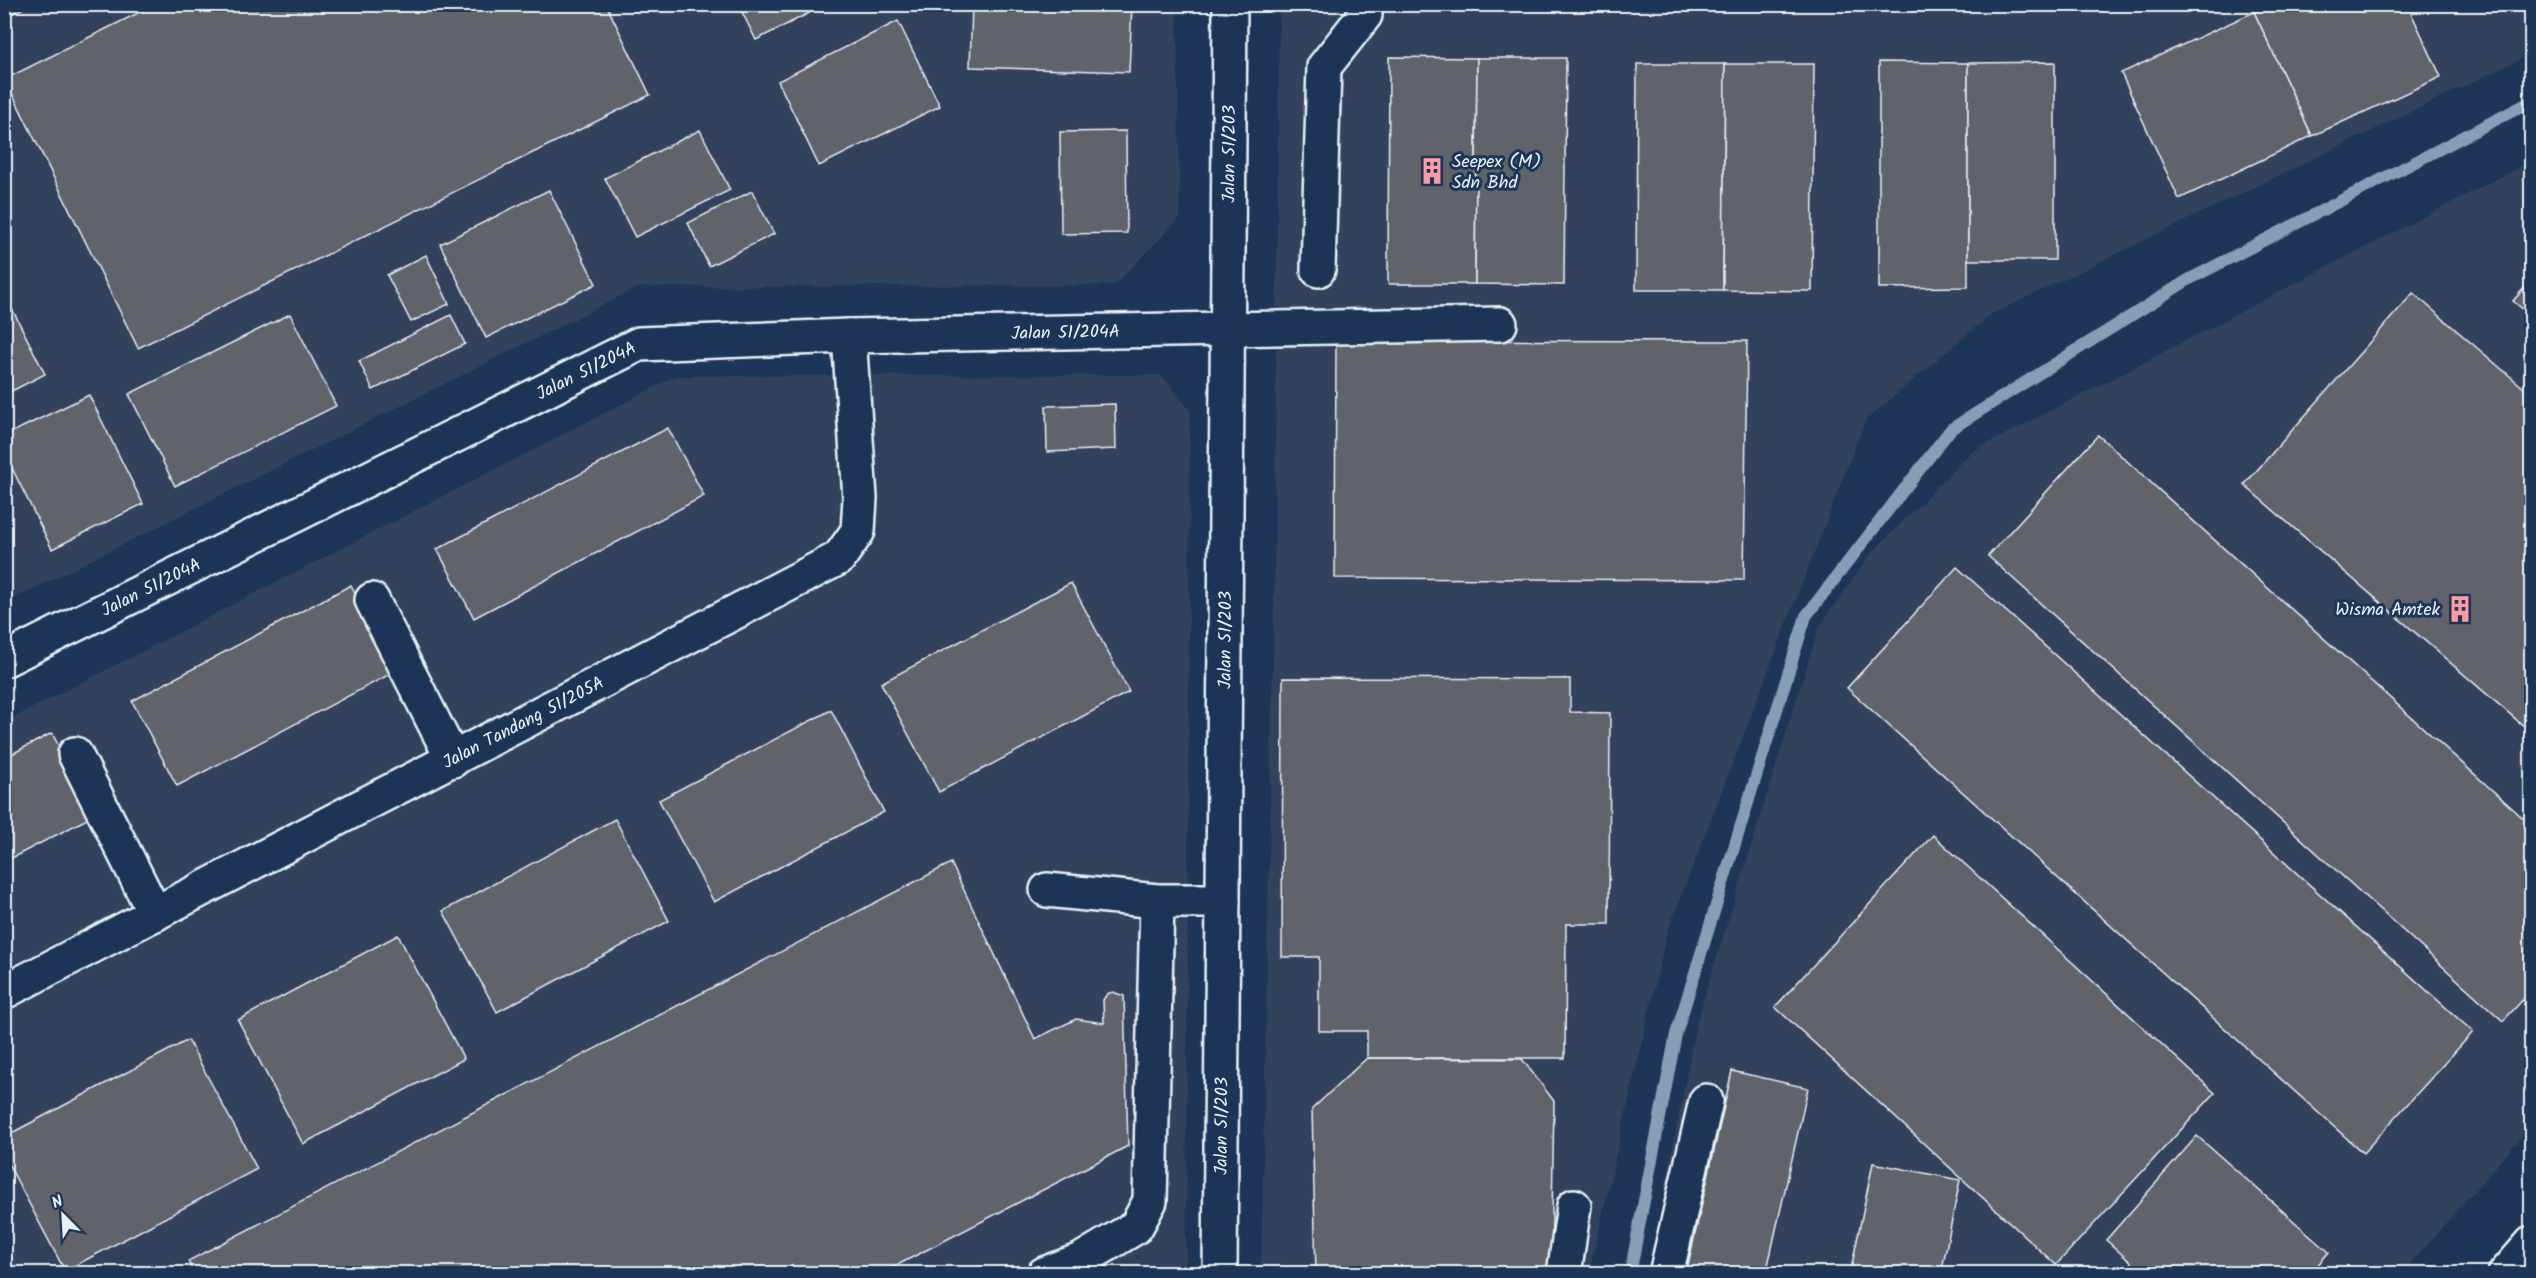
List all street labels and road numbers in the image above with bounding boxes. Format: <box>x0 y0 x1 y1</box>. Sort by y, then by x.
street label: Jalan 51/203 <box>1215 105 1245 203</box>
street label: Jalan 51/204A <box>1011 318 1120 349</box>
street label: Jalan 51/204A <box>532 335 642 409</box>
street label: Jalan 51/204A <box>96 551 207 625</box>
street label: Jalan 51/203 <box>1212 591 1241 689</box>
street label: Jalan Tandang 51/205A <box>438 669 610 778</box>
street label: Jalan 51/203 <box>1208 1077 1238 1175</box>

